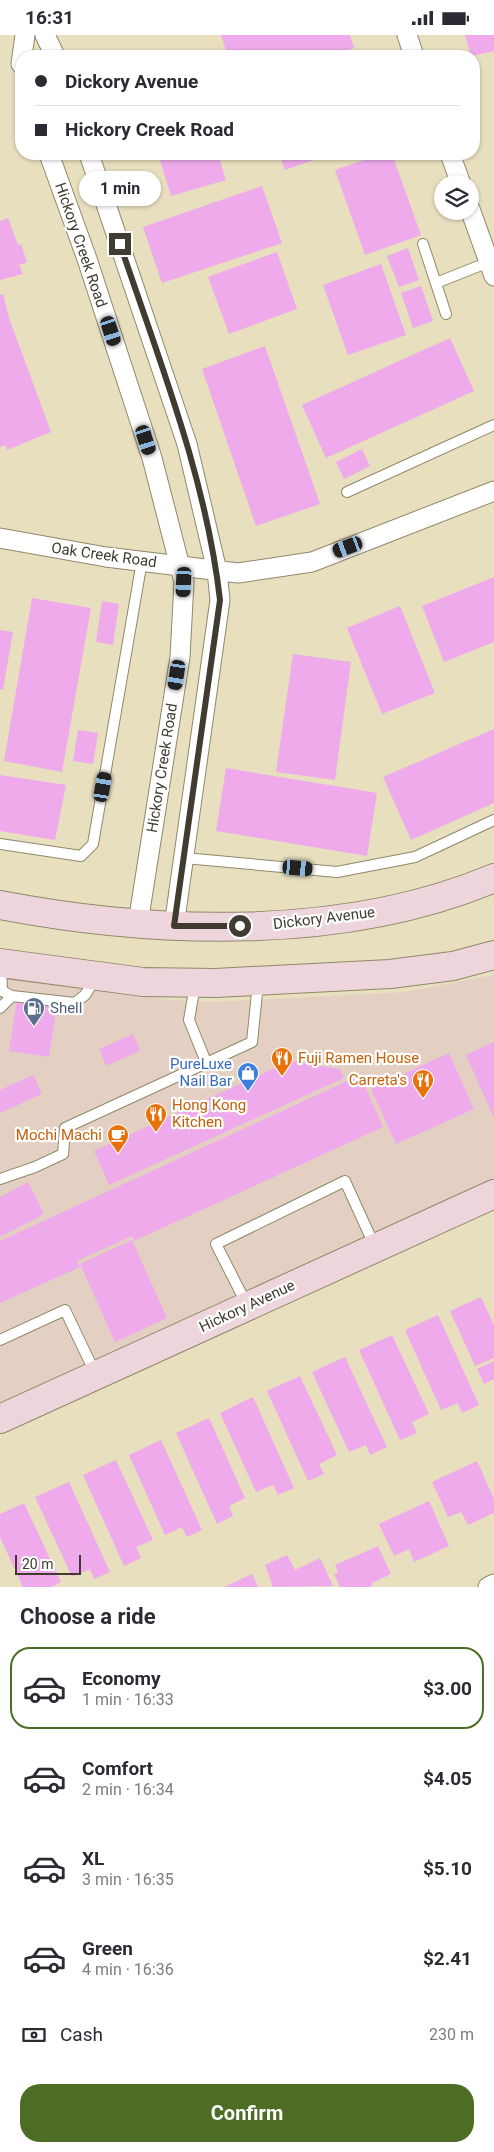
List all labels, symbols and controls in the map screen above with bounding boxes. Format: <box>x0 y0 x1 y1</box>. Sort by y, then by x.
text: 16:31 <box>25 6 74 29</box>
text: Dickory Avenue <box>65 70 198 93</box>
text: Hickory Creek Road <box>65 118 234 141</box>
callout: 1 min <box>79 171 161 207</box>
map controls <box>434 175 479 220</box>
button: layers <box>434 175 479 220</box>
text: 1 min <box>100 179 140 198</box>
street label: Hickory Creek Road <box>51 180 111 310</box>
route end <box>109 233 131 255</box>
car <box>99 314 122 348</box>
car <box>134 423 157 457</box>
car <box>331 535 364 559</box>
street label: Oak Creek Road <box>50 539 158 571</box>
car <box>175 567 192 597</box>
car <box>167 659 186 691</box>
street label: Hickory Creek Road <box>143 702 181 834</box>
car <box>93 771 112 803</box>
car <box>282 859 313 877</box>
street label: Dickory Avenue <box>272 903 376 933</box>
route start <box>229 915 251 937</box>
fuel station icon: Shell <box>22 996 46 1027</box>
place label: Shell <box>50 999 82 1017</box>
restaurant icon: Fuji Ramen House <box>270 1046 294 1077</box>
place label: Fuji Ramen House <box>298 1049 419 1067</box>
place label: PureLuxe Nail Bar <box>170 1055 232 1090</box>
shop icon: PureLuxe Nail Bar <box>236 1061 260 1092</box>
restaurant icon: Carreta's <box>411 1068 435 1099</box>
place label: Carreta's <box>349 1071 407 1089</box>
place label: Hong Kong Kitchen <box>172 1096 246 1131</box>
restaurant icon: Hong Kong Kitchen <box>144 1102 168 1133</box>
cafe icon: Mochi Machi <box>106 1123 130 1154</box>
place label: Mochi Machi <box>16 1126 102 1144</box>
street label: Hickory Avenue <box>196 1276 298 1336</box>
scale bar <box>15 1552 81 1575</box>
text: 20 m <box>22 1556 54 1572</box>
text: Choose a ride <box>20 1604 156 1629</box>
icon: car <box>22 1666 67 1711</box>
text: Economy <box>82 1667 161 1690</box>
text: $3.00 <box>423 1677 472 1700</box>
text: 1 min · 16:33 <box>82 1690 174 1709</box>
icon: car <box>22 1756 67 1801</box>
text: Comfort <box>82 1757 153 1780</box>
text: $4.05 <box>423 1767 472 1790</box>
text: 2 min · 16:34 <box>82 1780 174 1799</box>
icon: car <box>22 1846 67 1891</box>
text: XL <box>82 1847 104 1870</box>
text: $5.10 <box>423 1857 472 1880</box>
text: 3 min · 16:35 <box>82 1870 174 1889</box>
icon: car <box>22 1936 67 1981</box>
text: Green <box>82 1937 133 1960</box>
text: $2.41 <box>423 1947 472 1970</box>
text: 4 min · 16:36 <box>82 1960 174 1979</box>
icon: cash <box>20 2021 48 2049</box>
text: Cash <box>60 2023 103 2046</box>
text: 230 m <box>429 2025 474 2044</box>
button: Confirm <box>20 2084 474 2142</box>

